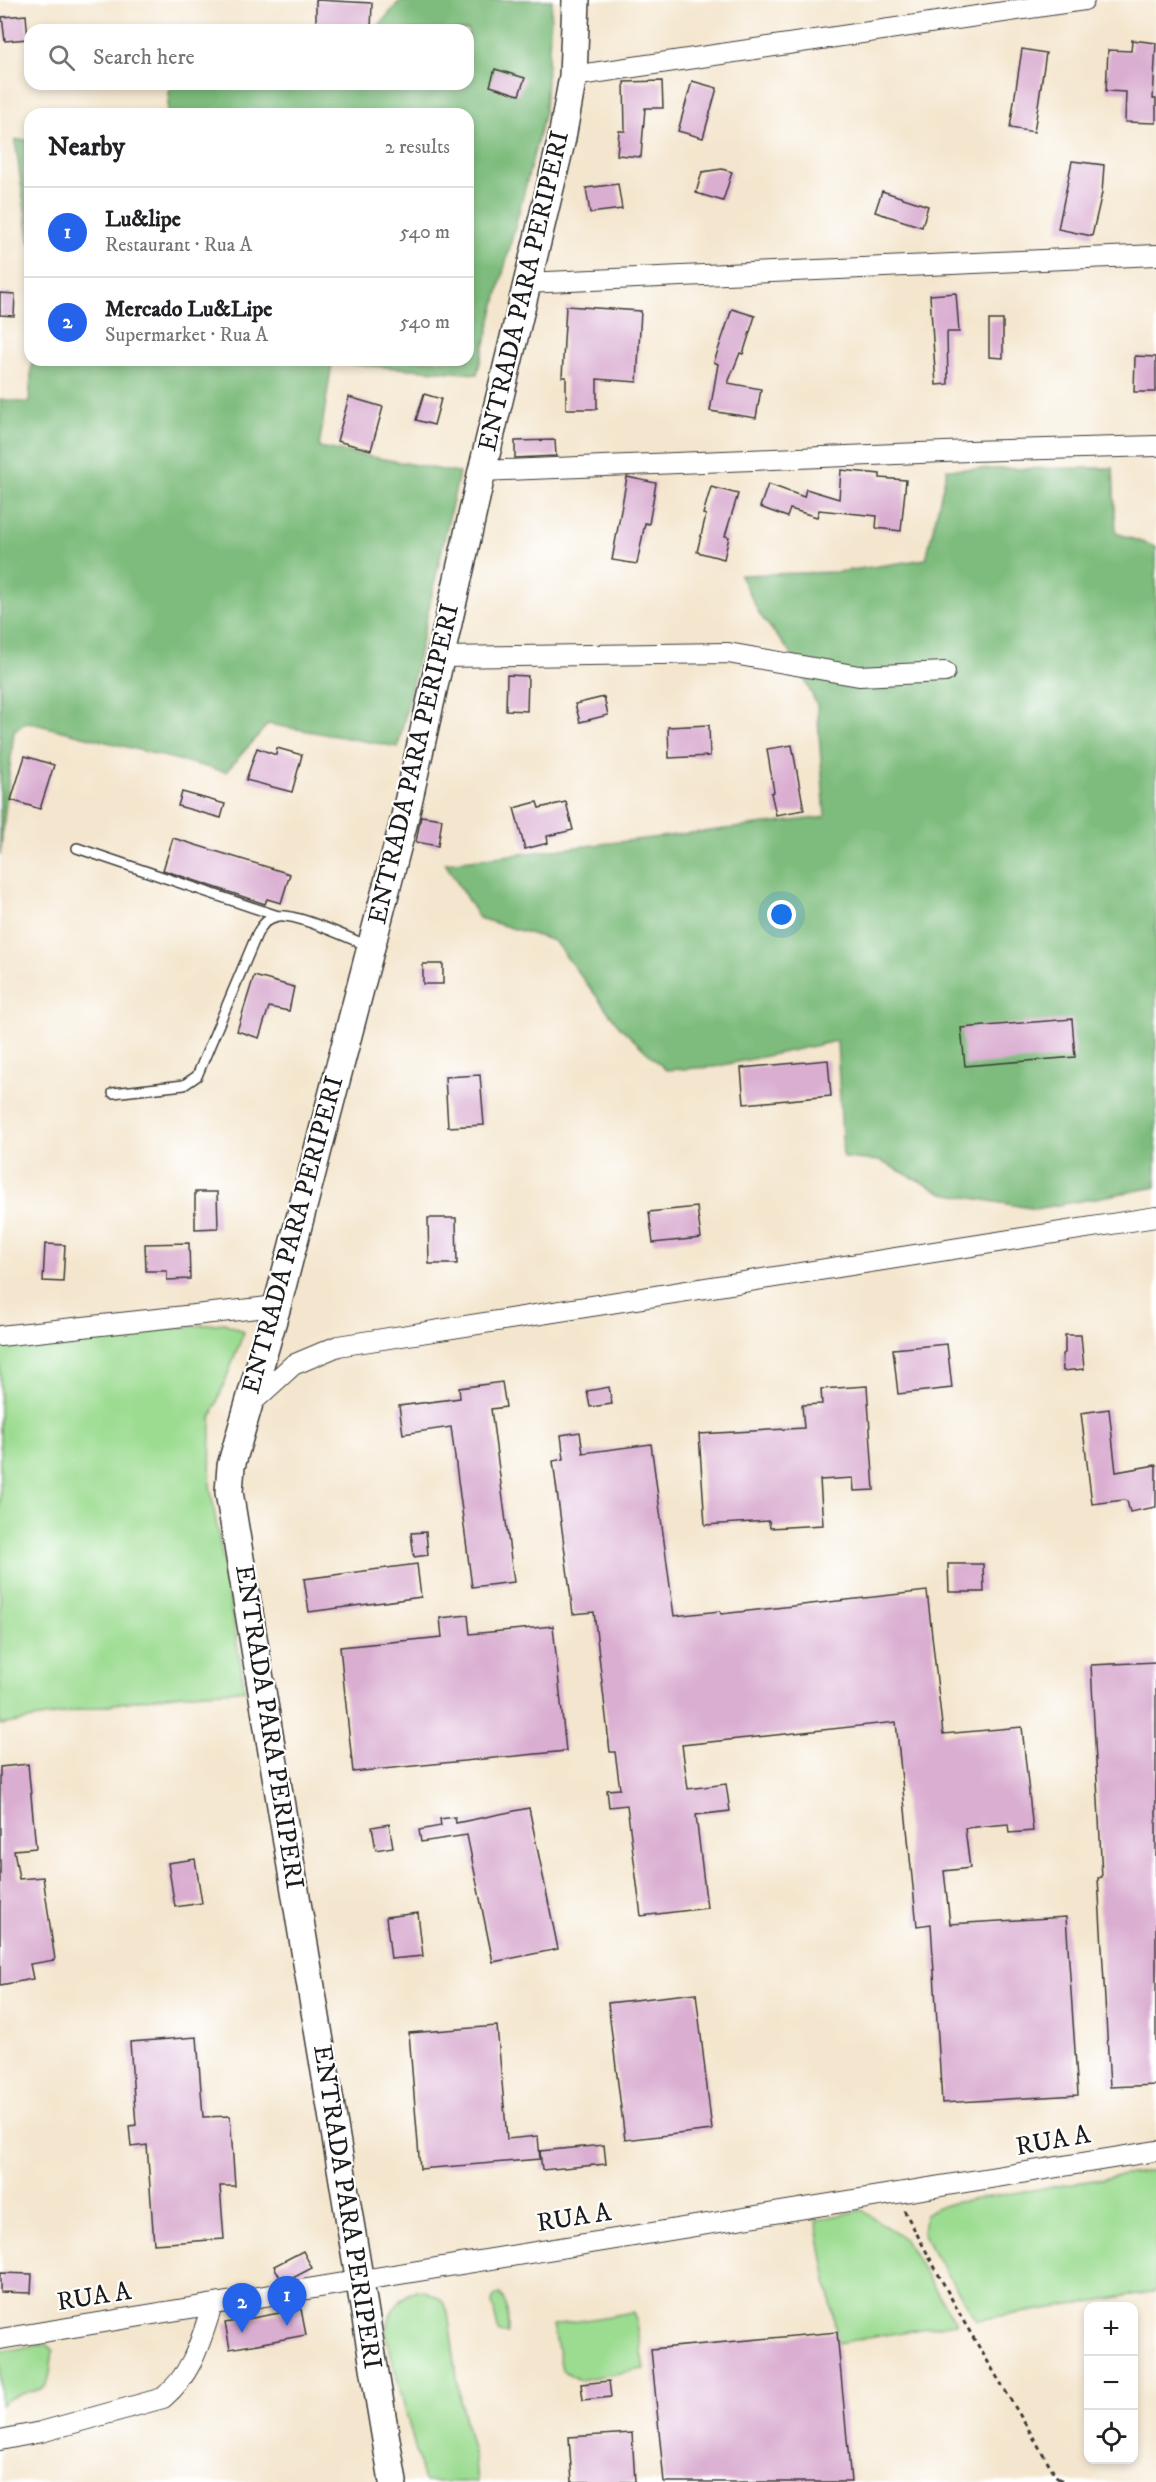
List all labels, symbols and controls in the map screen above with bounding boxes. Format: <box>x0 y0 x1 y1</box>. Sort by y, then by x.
search box <box>24 24 474 90</box>
icon: search <box>45 41 78 74</box>
text: Search here <box>93 44 195 71</box>
street label: ENTRADA PARA PERIPERI <box>471 128 577 454</box>
text: Nearby <box>48 131 125 164</box>
text: 2 results <box>385 135 450 160</box>
text: Lu&lipe <box>105 206 181 233</box>
text: 1 <box>64 220 71 245</box>
text: 540 m <box>400 220 450 245</box>
text: Restaurant · Rua A <box>105 233 252 258</box>
text: Mercado Lu&Lipe <box>105 296 272 323</box>
text: 2 <box>63 310 72 335</box>
text: 540 m <box>400 310 450 335</box>
text: Supermarket · Rua A <box>105 323 268 348</box>
street label: ENTRADA PARA PERIPERI <box>361 601 467 927</box>
your location <box>767 900 796 929</box>
street label: ENTRADA PARA PERIPERI <box>235 1072 351 1398</box>
street label: ENTRADA PARA PERIPERI <box>227 1562 311 1892</box>
street label: ENTRADA PARA PERIPERI <box>305 2042 389 2372</box>
street label: RUA A <box>1013 2118 1093 2164</box>
street label: RUA A <box>534 2196 614 2240</box>
street label: RUA A <box>54 2275 134 2319</box>
pin: 1 <box>268 2276 306 2326</box>
pin: 2 <box>222 2284 262 2333</box>
map controls <box>1084 2302 1138 2464</box>
button: + <box>1084 2302 1138 2356</box>
button: − <box>1084 2356 1138 2410</box>
button: locate <box>1084 2410 1138 2464</box>

